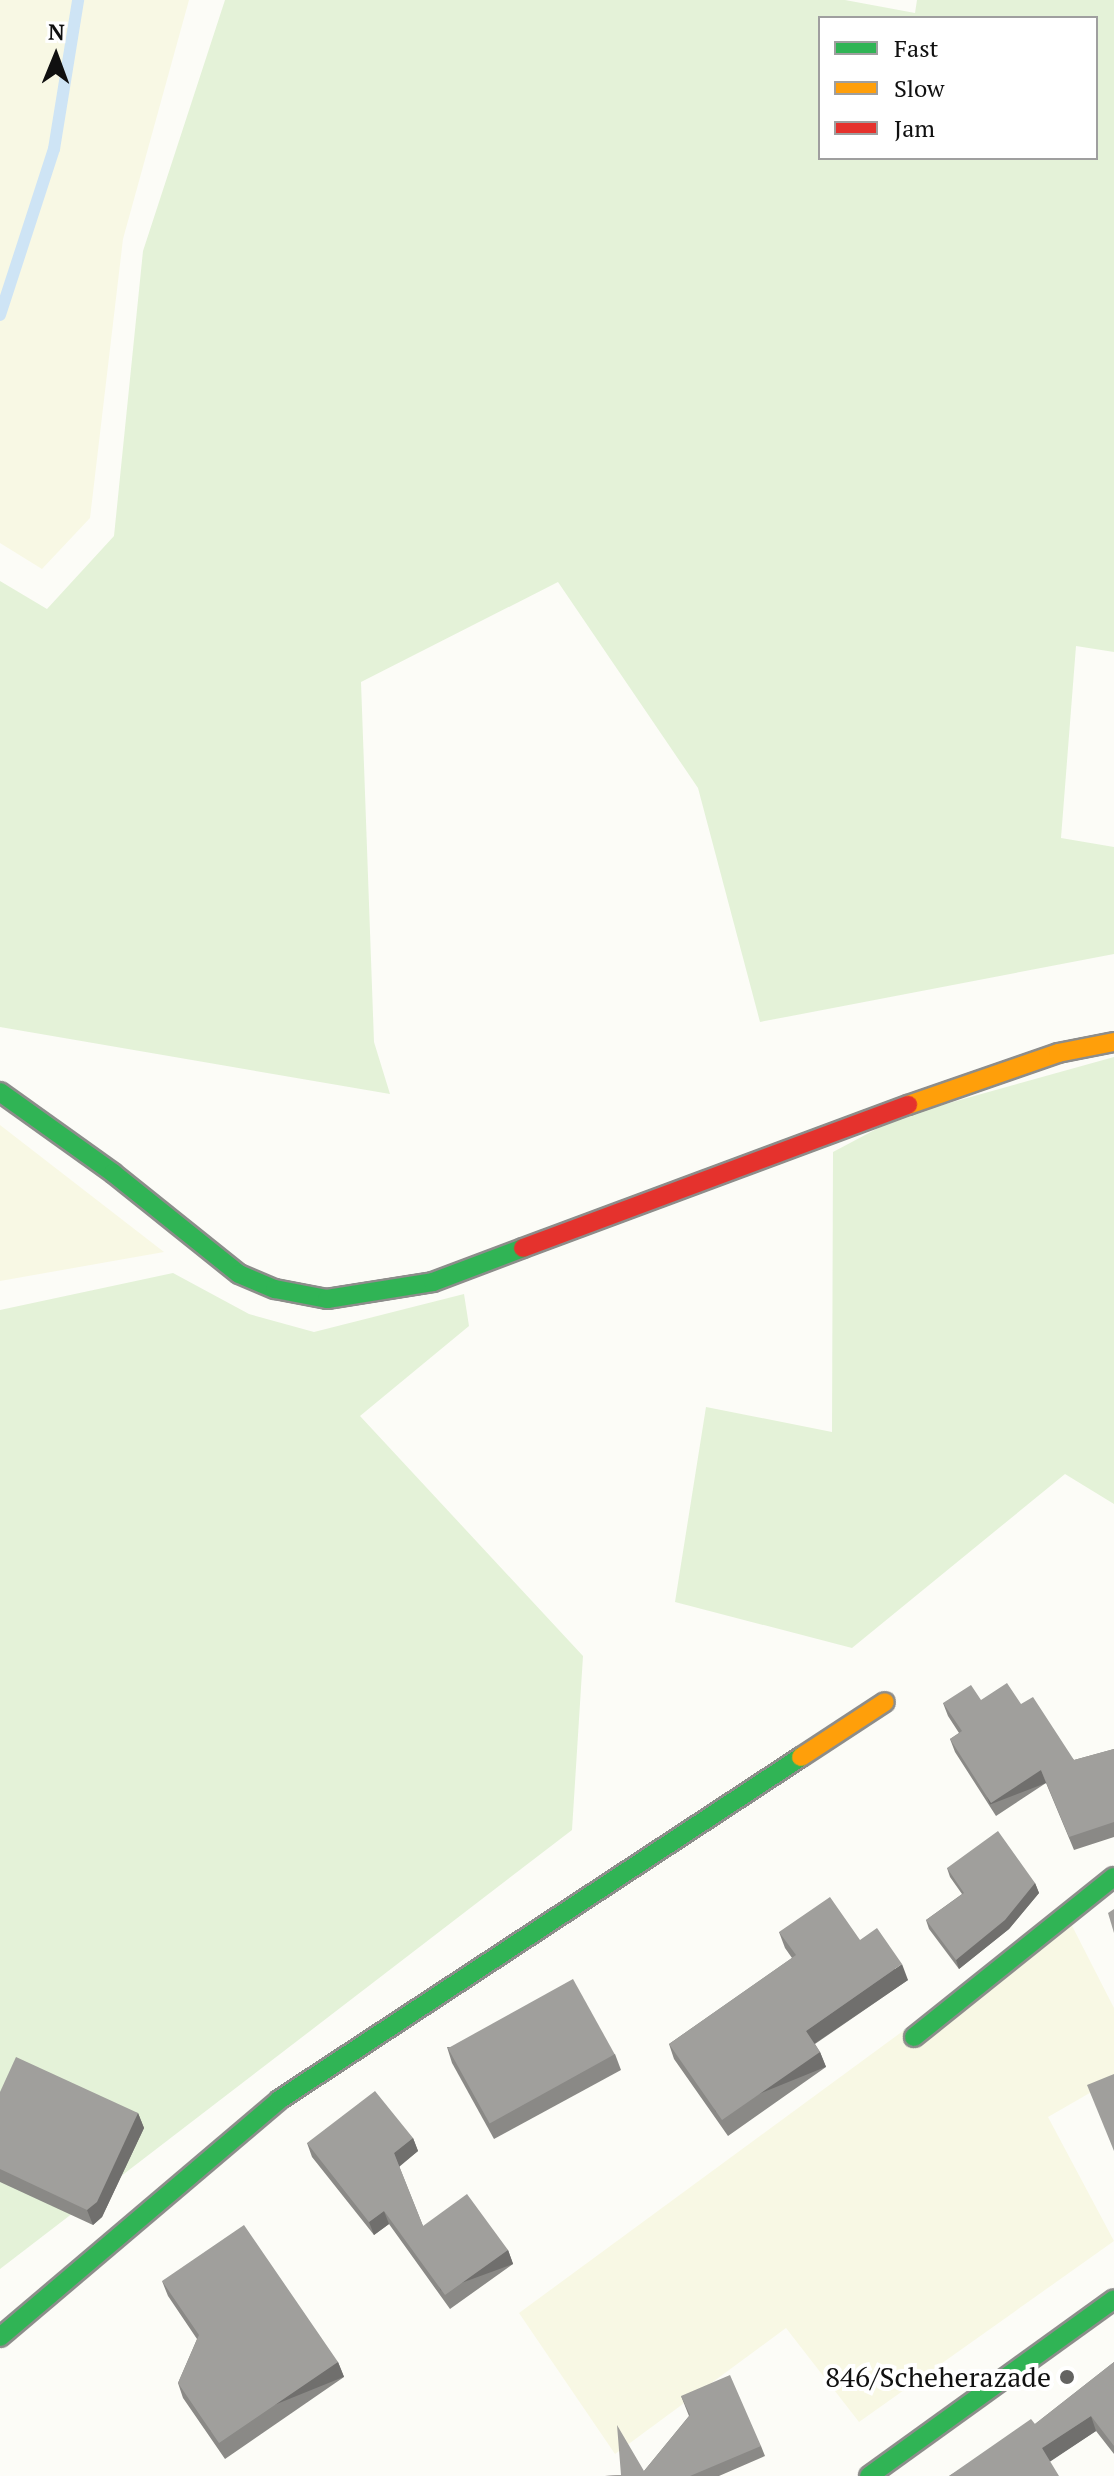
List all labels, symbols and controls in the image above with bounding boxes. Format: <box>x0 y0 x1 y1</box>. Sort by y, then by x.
north arrow <box>16 16 96 96</box>
legend <box>818 16 1098 160</box>
text: N <box>48 17 65 46</box>
text: Fast <box>894 32 938 64</box>
text: Slow <box>894 72 945 104</box>
text: Jam <box>894 112 935 144</box>
place label: 846/Scheherazade <box>825 2360 1051 2394</box>
marker: 846/Scheherazade <box>1058 2368 1076 2386</box>

